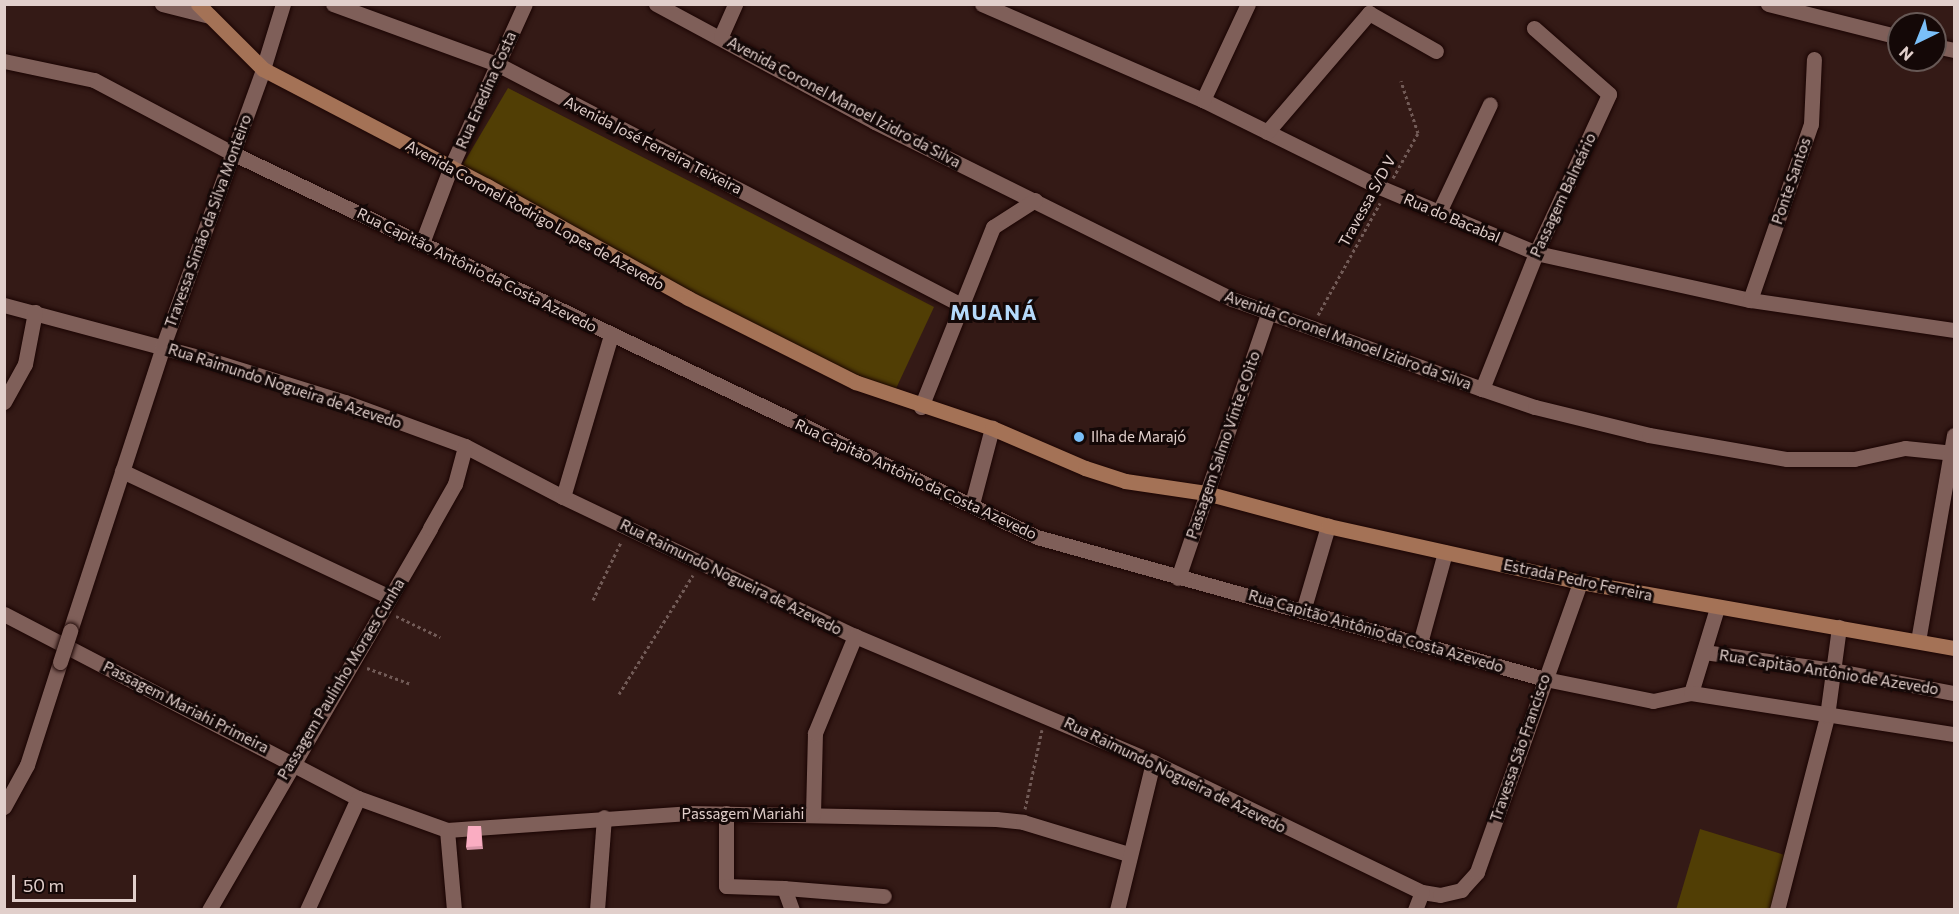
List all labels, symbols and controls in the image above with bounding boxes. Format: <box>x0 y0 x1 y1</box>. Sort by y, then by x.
north arrow <box>1887 12 1947 72</box>
street label: Rua Enedina Costa <box>452 29 520 151</box>
street label: Avenida Coronel Manoel Izidro da Silva <box>724 33 964 171</box>
text: N <box>1895 43 1917 65</box>
street label: Avenida José Ferreira Teixeira <box>561 92 745 198</box>
street label: Travessa Simão da Silva Monteiro <box>161 112 255 330</box>
street label: Passagem Balneário <box>1526 130 1600 260</box>
street label: Ponte Santos <box>1768 135 1814 227</box>
street label: Avenida Coronel Rodrigo Lopes de Azevedo <box>403 136 667 294</box>
street label: Travessa S/D V <box>1335 152 1399 250</box>
street label: Rua do Bacabal <box>1401 190 1503 246</box>
street label: Rua Capitão Antônio da Costa Azevedo <box>354 204 600 336</box>
street label: Avenida Coronel Manoel Izidro da Silva <box>1222 287 1474 393</box>
district label: MUANÁ <box>950 299 1038 325</box>
street label: Rua Raimundo Nogueira de Azevedo <box>166 340 404 432</box>
street label: Passagem Salmo Vinte e Oito <box>1182 349 1264 541</box>
street label: Rua Capitão Antônio da Costa Azevedo <box>792 415 1040 543</box>
place label: Ilha de Marajó <box>1091 428 1186 446</box>
marker: Ilha de Marajó <box>1072 430 1086 444</box>
street label: Rua Raimundo Nogueira de Azevedo <box>617 515 845 639</box>
street label: Estrada Pedro Ferreira <box>1502 555 1654 605</box>
street label: Passagem Paulinho Moraes Cunha <box>274 575 408 783</box>
street label: Rua Capitão Antônio da Costa Azevedo <box>1246 586 1506 676</box>
street label: Rua Capitão Antônio de Azevedo <box>1718 646 1940 698</box>
street label: Passagem Mariahi Primeira <box>100 657 272 757</box>
street label: Travessa São Francisco <box>1486 672 1554 824</box>
street label: Rua Raimundo Nogueira de Azevedo <box>1061 713 1289 837</box>
street label: Passagem Mariahi <box>682 805 804 823</box>
scale bar <box>15 863 140 901</box>
text: 50 m <box>23 874 64 896</box>

